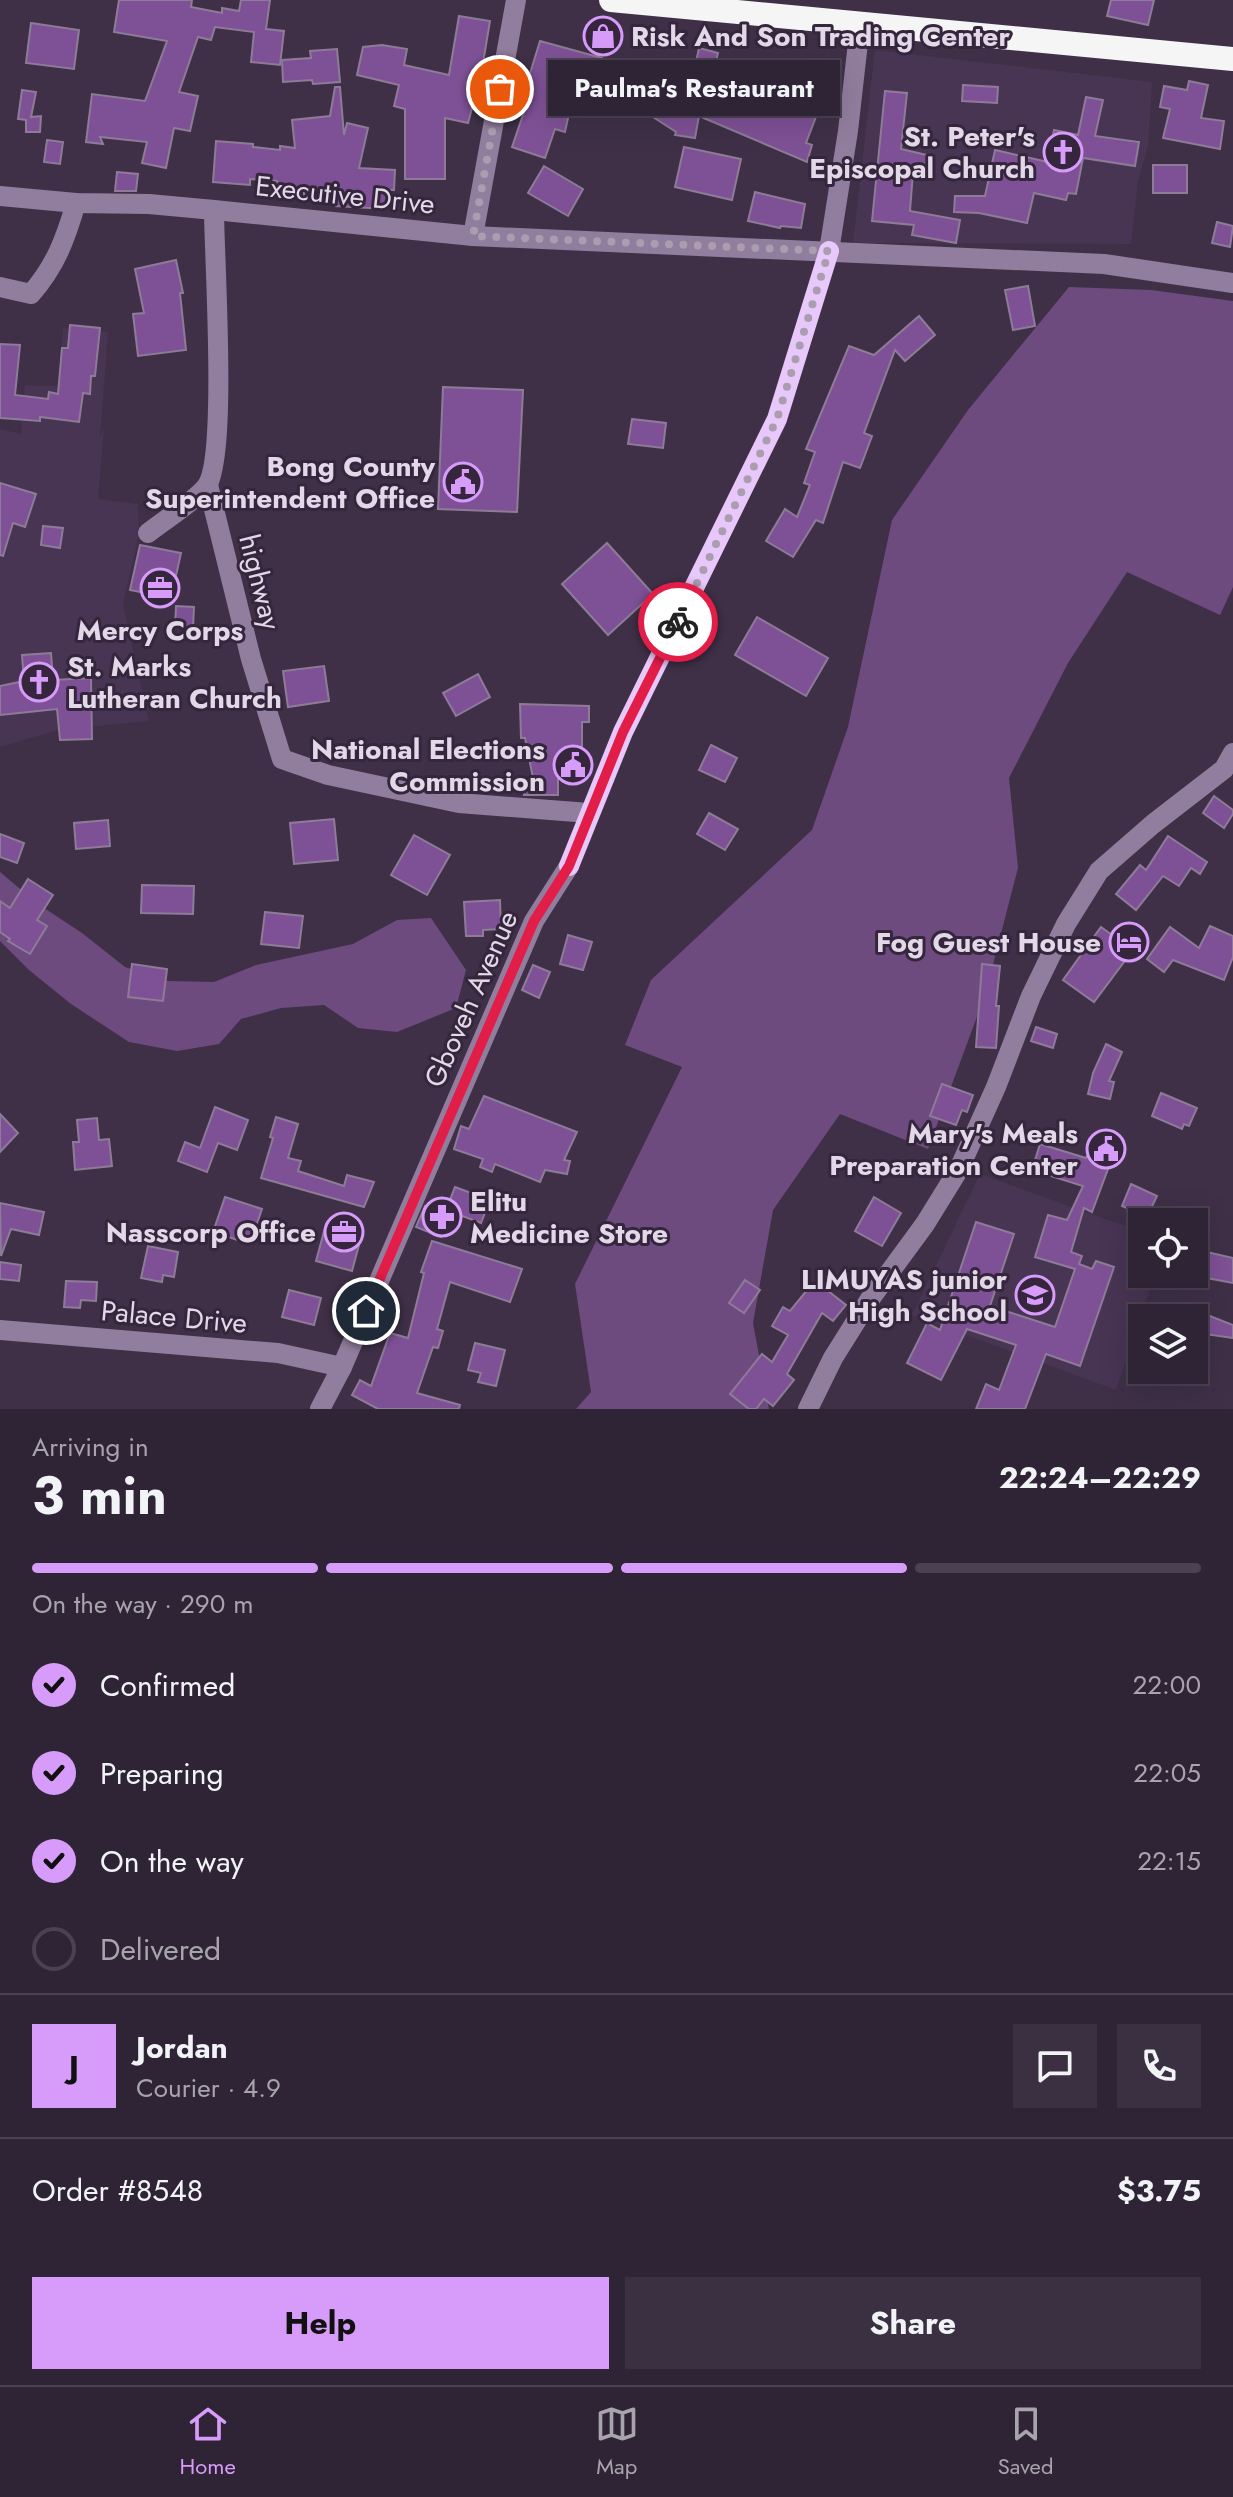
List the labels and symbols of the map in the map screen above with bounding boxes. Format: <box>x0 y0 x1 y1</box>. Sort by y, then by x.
shop icon: Risk And Son Trading Center <box>582 15 624 57</box>
place label: Risk And Son Trading Center <box>631 16 1010 57</box>
pin <box>466 55 534 123</box>
callout: Paulma's Restaurant <box>548 61 840 117</box>
place label: St. Peter's Episcopal Church <box>809 116 1035 189</box>
church icon: St. Peter's Episcopal Church <box>1042 131 1084 173</box>
street label: Executive Drive <box>253 165 437 225</box>
place label: Bong County Superintendent Office <box>145 446 435 519</box>
public building icon: Bong County Superintendent Office <box>442 461 484 503</box>
street label: highway <box>228 530 292 635</box>
office icon: Mercy Corps <box>139 567 181 609</box>
courier <box>638 582 718 662</box>
place label: Mercy Corps <box>77 610 244 651</box>
place label: St. Marks Lutheran Church <box>67 646 282 719</box>
church icon: St. Marks Lutheran Church <box>18 661 60 703</box>
place label: National Elections Commission <box>311 729 545 802</box>
public building icon: National Elections Commission <box>552 744 594 786</box>
street label: Gboveh Avenue <box>414 904 528 1094</box>
hotel icon: Fog Guest House <box>1108 921 1150 963</box>
place label: Fog Guest House <box>876 922 1101 963</box>
place label: Mary's Meals Preparation Center <box>829 1113 1078 1186</box>
public building icon: Mary's Meals Preparation Center <box>1085 1128 1127 1170</box>
place label: Elitu Medicine Store <box>470 1181 668 1254</box>
pharmacy icon: Elitu Medicine Store <box>421 1196 463 1238</box>
office icon: Nasscorp Office <box>323 1211 365 1253</box>
place label: Nasscorp Office <box>106 1212 316 1253</box>
place label: LIMUYAS junior High School <box>801 1259 1007 1332</box>
school or university icon: LIMUYAS junior High School <box>1014 1274 1056 1316</box>
pin <box>332 1277 400 1345</box>
street label: Palace Drive <box>99 1290 249 1344</box>

